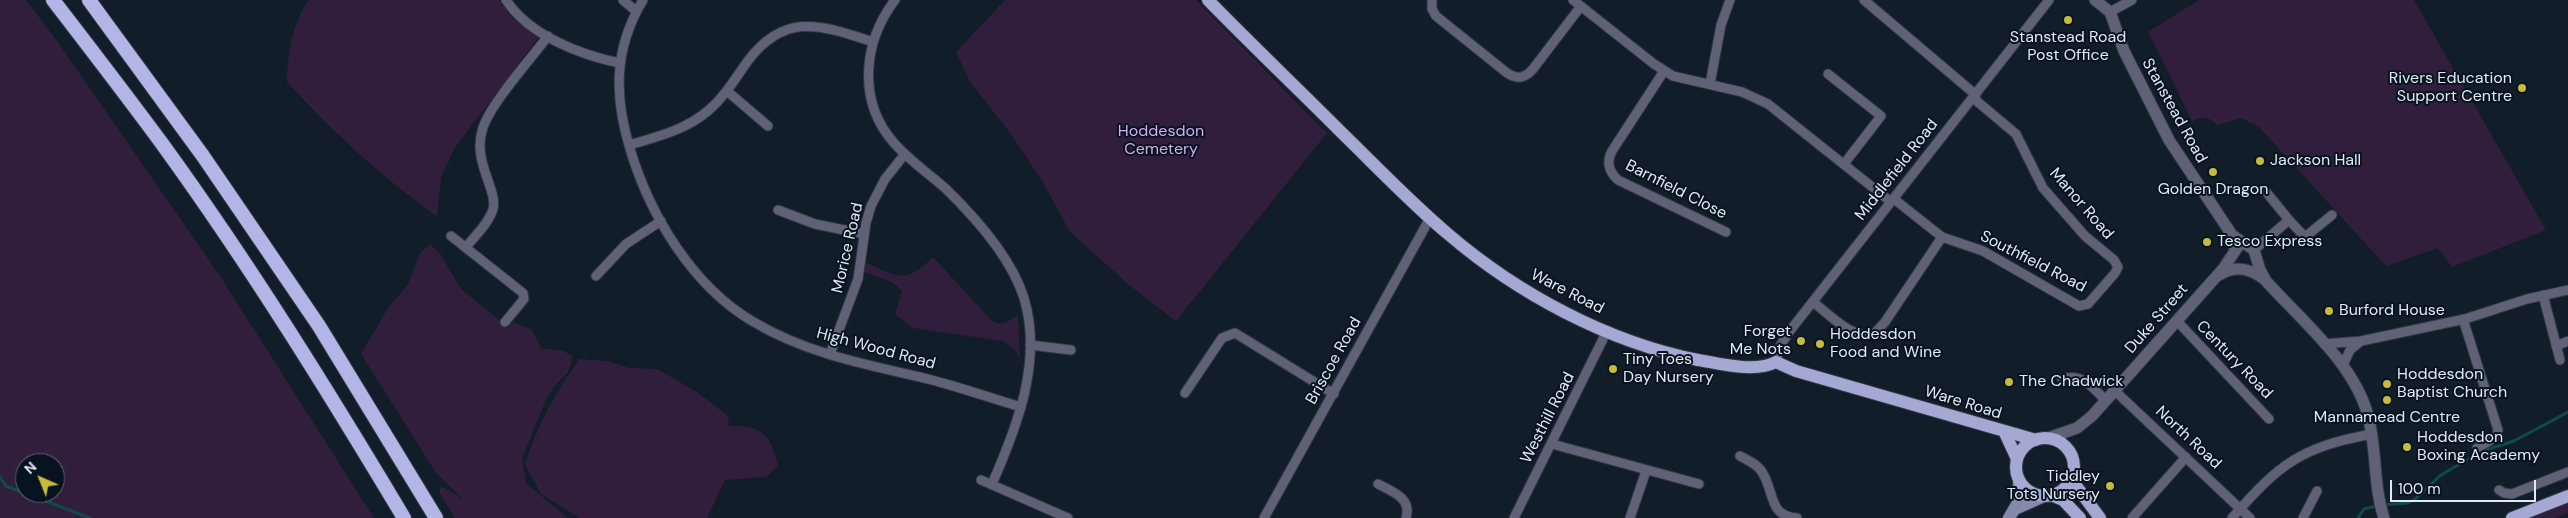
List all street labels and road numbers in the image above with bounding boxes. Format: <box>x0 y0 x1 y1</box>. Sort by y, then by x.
street label: Stanstead Road <box>2137 55 2211 167</box>
street label: Middlefield Road <box>1852 116 1942 224</box>
street label: Barnfield Close <box>1622 156 1730 224</box>
street label: Manor Road <box>2045 164 2117 244</box>
street label: Morice Road <box>828 201 868 295</box>
street label: Southfield Road <box>1977 227 2089 297</box>
street label: Ware Road <box>1527 265 1607 319</box>
street label: Duke Street <box>2121 280 2193 358</box>
street label: Briscoe Road <box>1302 314 1366 408</box>
street label: Century Road <box>2192 317 2276 403</box>
street label: High Wood Road <box>814 324 938 374</box>
street label: Westhill Road <box>1517 369 1579 467</box>
street label: Ware Road <box>1922 382 2004 424</box>
street label: North Road <box>2151 403 2225 473</box>

